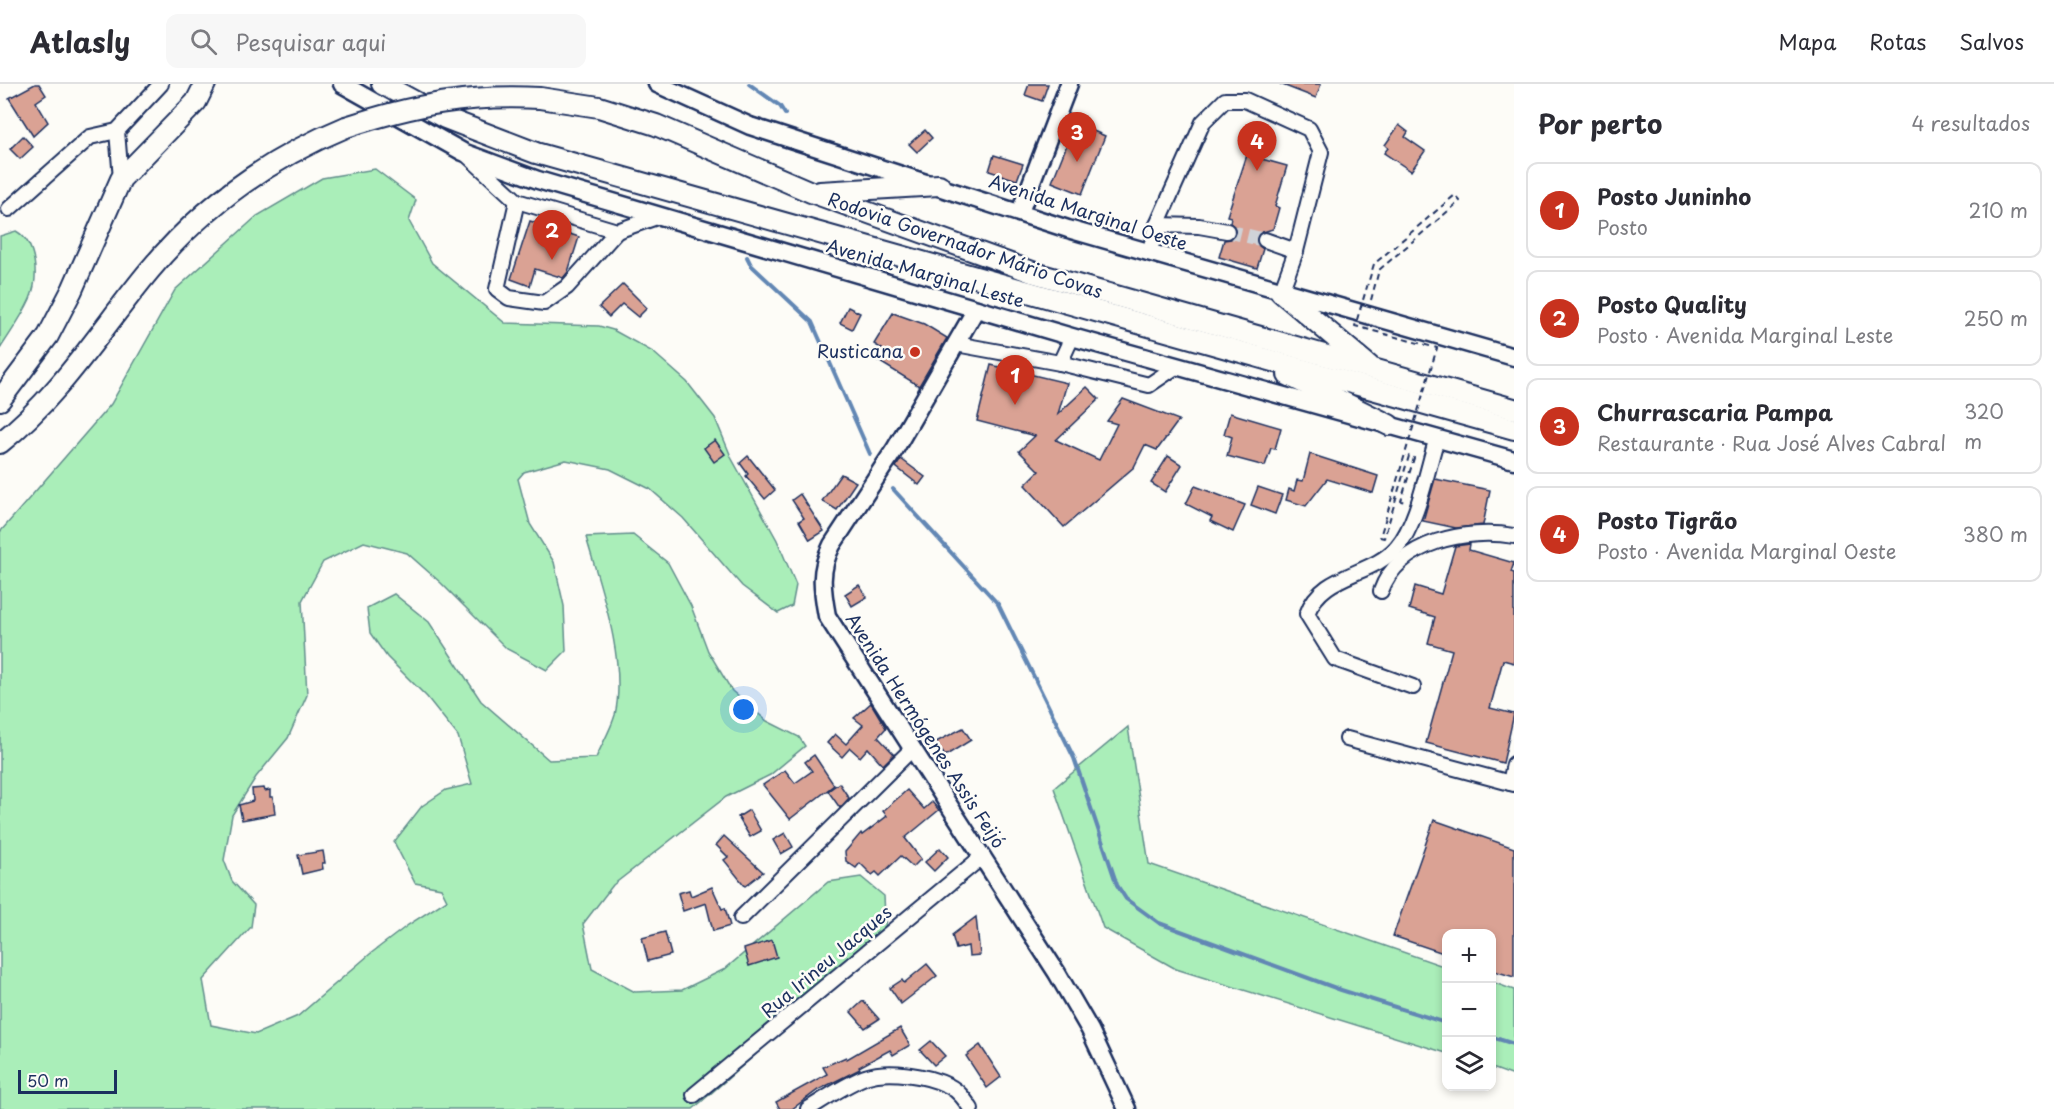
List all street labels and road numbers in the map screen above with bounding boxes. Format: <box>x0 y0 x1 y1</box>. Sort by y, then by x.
street label: Avenida Marginal Oeste <box>986 167 1191 256</box>
street label: Rodovia Governador Mário Covas <box>824 185 1107 304</box>
street label: Avenida Marginal Leste <box>823 231 1027 314</box>
street label: Avenida Hermógenes Assis Feijó <box>840 607 1013 853</box>
street label: Rua Irineu Jacques <box>755 898 897 1024</box>

